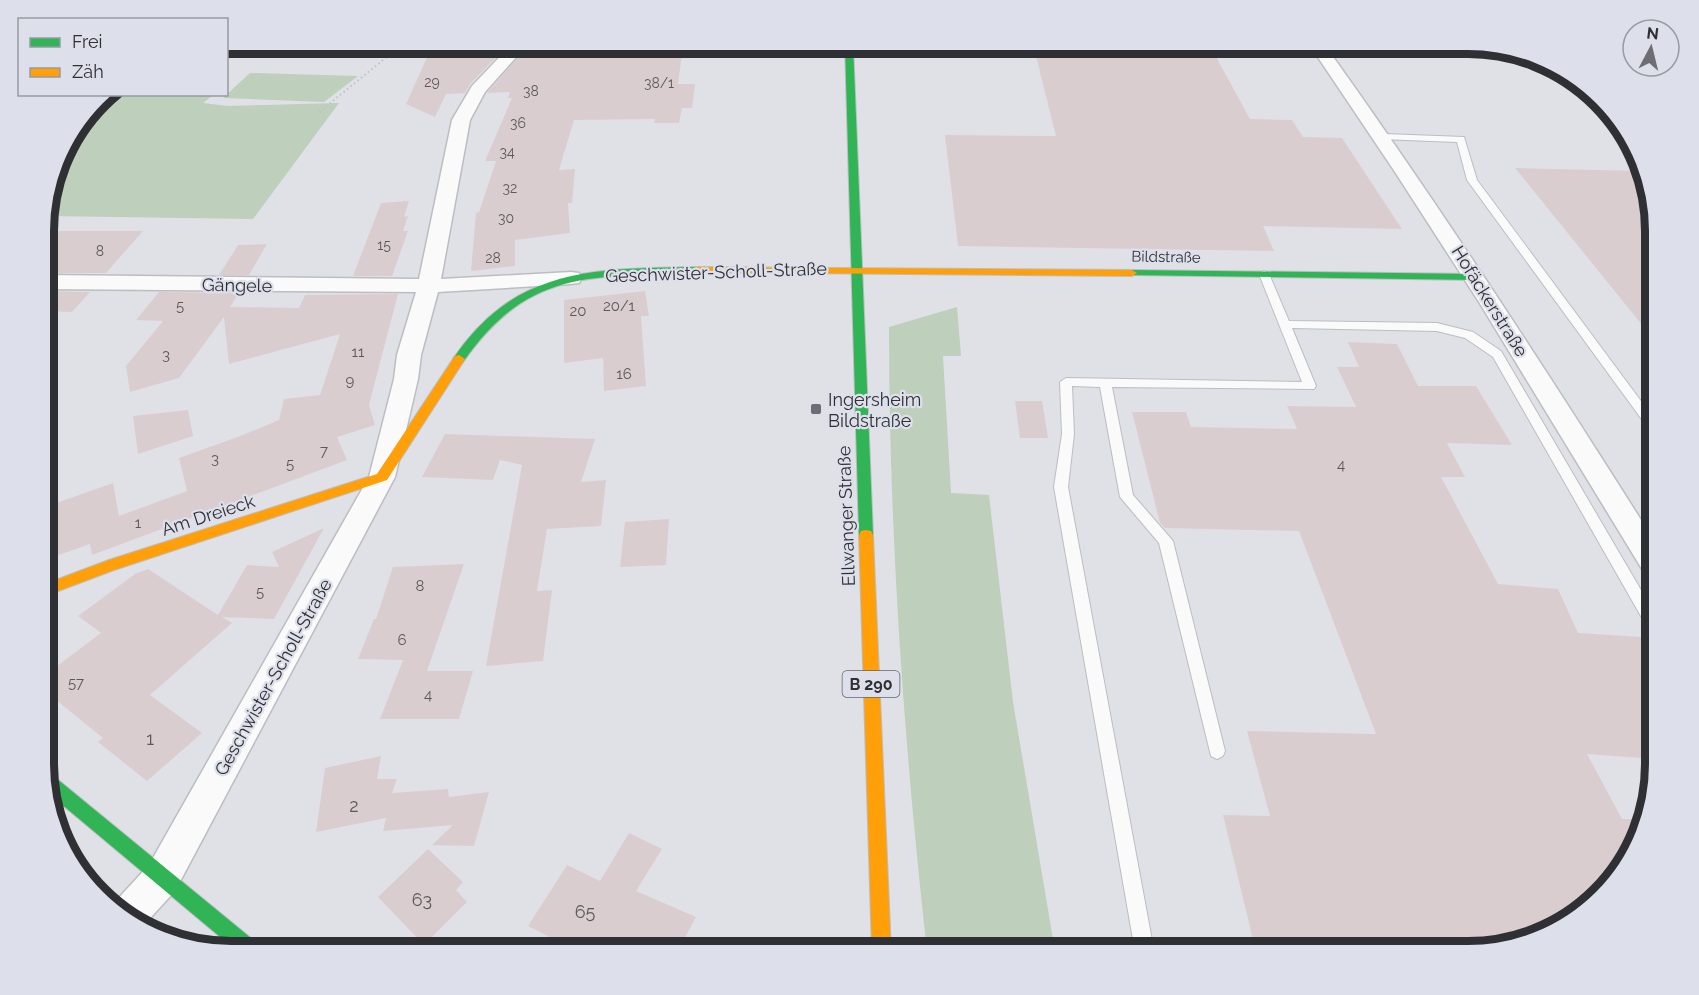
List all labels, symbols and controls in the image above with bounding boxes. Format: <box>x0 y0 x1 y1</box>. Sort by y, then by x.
legend <box>18 18 228 96</box>
north arrow <box>1621 18 1681 78</box>
text: N <box>1646 23 1660 44</box>
text: Frei <box>72 31 102 52</box>
text: Zäh <box>72 61 104 82</box>
house number: 29 <box>424 74 440 90</box>
house number: 38/1 <box>644 75 674 91</box>
house number: 38 <box>523 83 539 99</box>
house number: 36 <box>510 115 526 131</box>
house number: 34 <box>499 144 515 160</box>
house number: 32 <box>503 180 517 196</box>
house number: 30 <box>498 210 514 226</box>
house number: 15 <box>377 237 391 253</box>
street label: Hofäckerstraße <box>1448 242 1533 361</box>
house number: 8 <box>96 243 104 259</box>
street label: Bildstraße <box>1131 247 1201 267</box>
house number: 28 <box>485 250 501 266</box>
street label: Geschwister-Scholl-Straße <box>605 258 828 286</box>
street label: Gängele <box>202 274 273 296</box>
house number: 5 <box>176 297 184 315</box>
house number: 20/1 <box>603 297 636 315</box>
house number: 20 <box>570 302 587 320</box>
house number: 11 <box>352 343 365 361</box>
house number: 3 <box>162 346 170 364</box>
house number: 16 <box>616 365 632 383</box>
house number: 9 <box>346 372 355 390</box>
place label: Ingersheim Bildstraße <box>828 389 921 431</box>
marker: Ingersheim Bildstraße <box>809 402 823 416</box>
house number: 7 <box>320 442 328 460</box>
street label: Ellwanger Straße <box>833 445 859 587</box>
house number: 3 <box>211 450 219 468</box>
house number: 5 <box>286 455 294 473</box>
house number: 4 <box>1337 456 1345 474</box>
street label: Am Dreieck <box>159 490 258 540</box>
house number: 1 <box>135 514 142 532</box>
street label: Geschwister-Scholl-Straße <box>210 575 336 779</box>
house number: 8 <box>416 577 425 595</box>
house number: 5 <box>256 583 264 601</box>
house number: 6 <box>397 631 407 649</box>
road number: B 290 <box>842 671 900 697</box>
house number: 57 <box>68 674 84 692</box>
house number: 4 <box>424 686 432 704</box>
house number: 1 <box>146 728 154 749</box>
house number: 2 <box>349 795 359 816</box>
house number: 63 <box>412 889 432 910</box>
house number: 65 <box>575 901 596 922</box>

